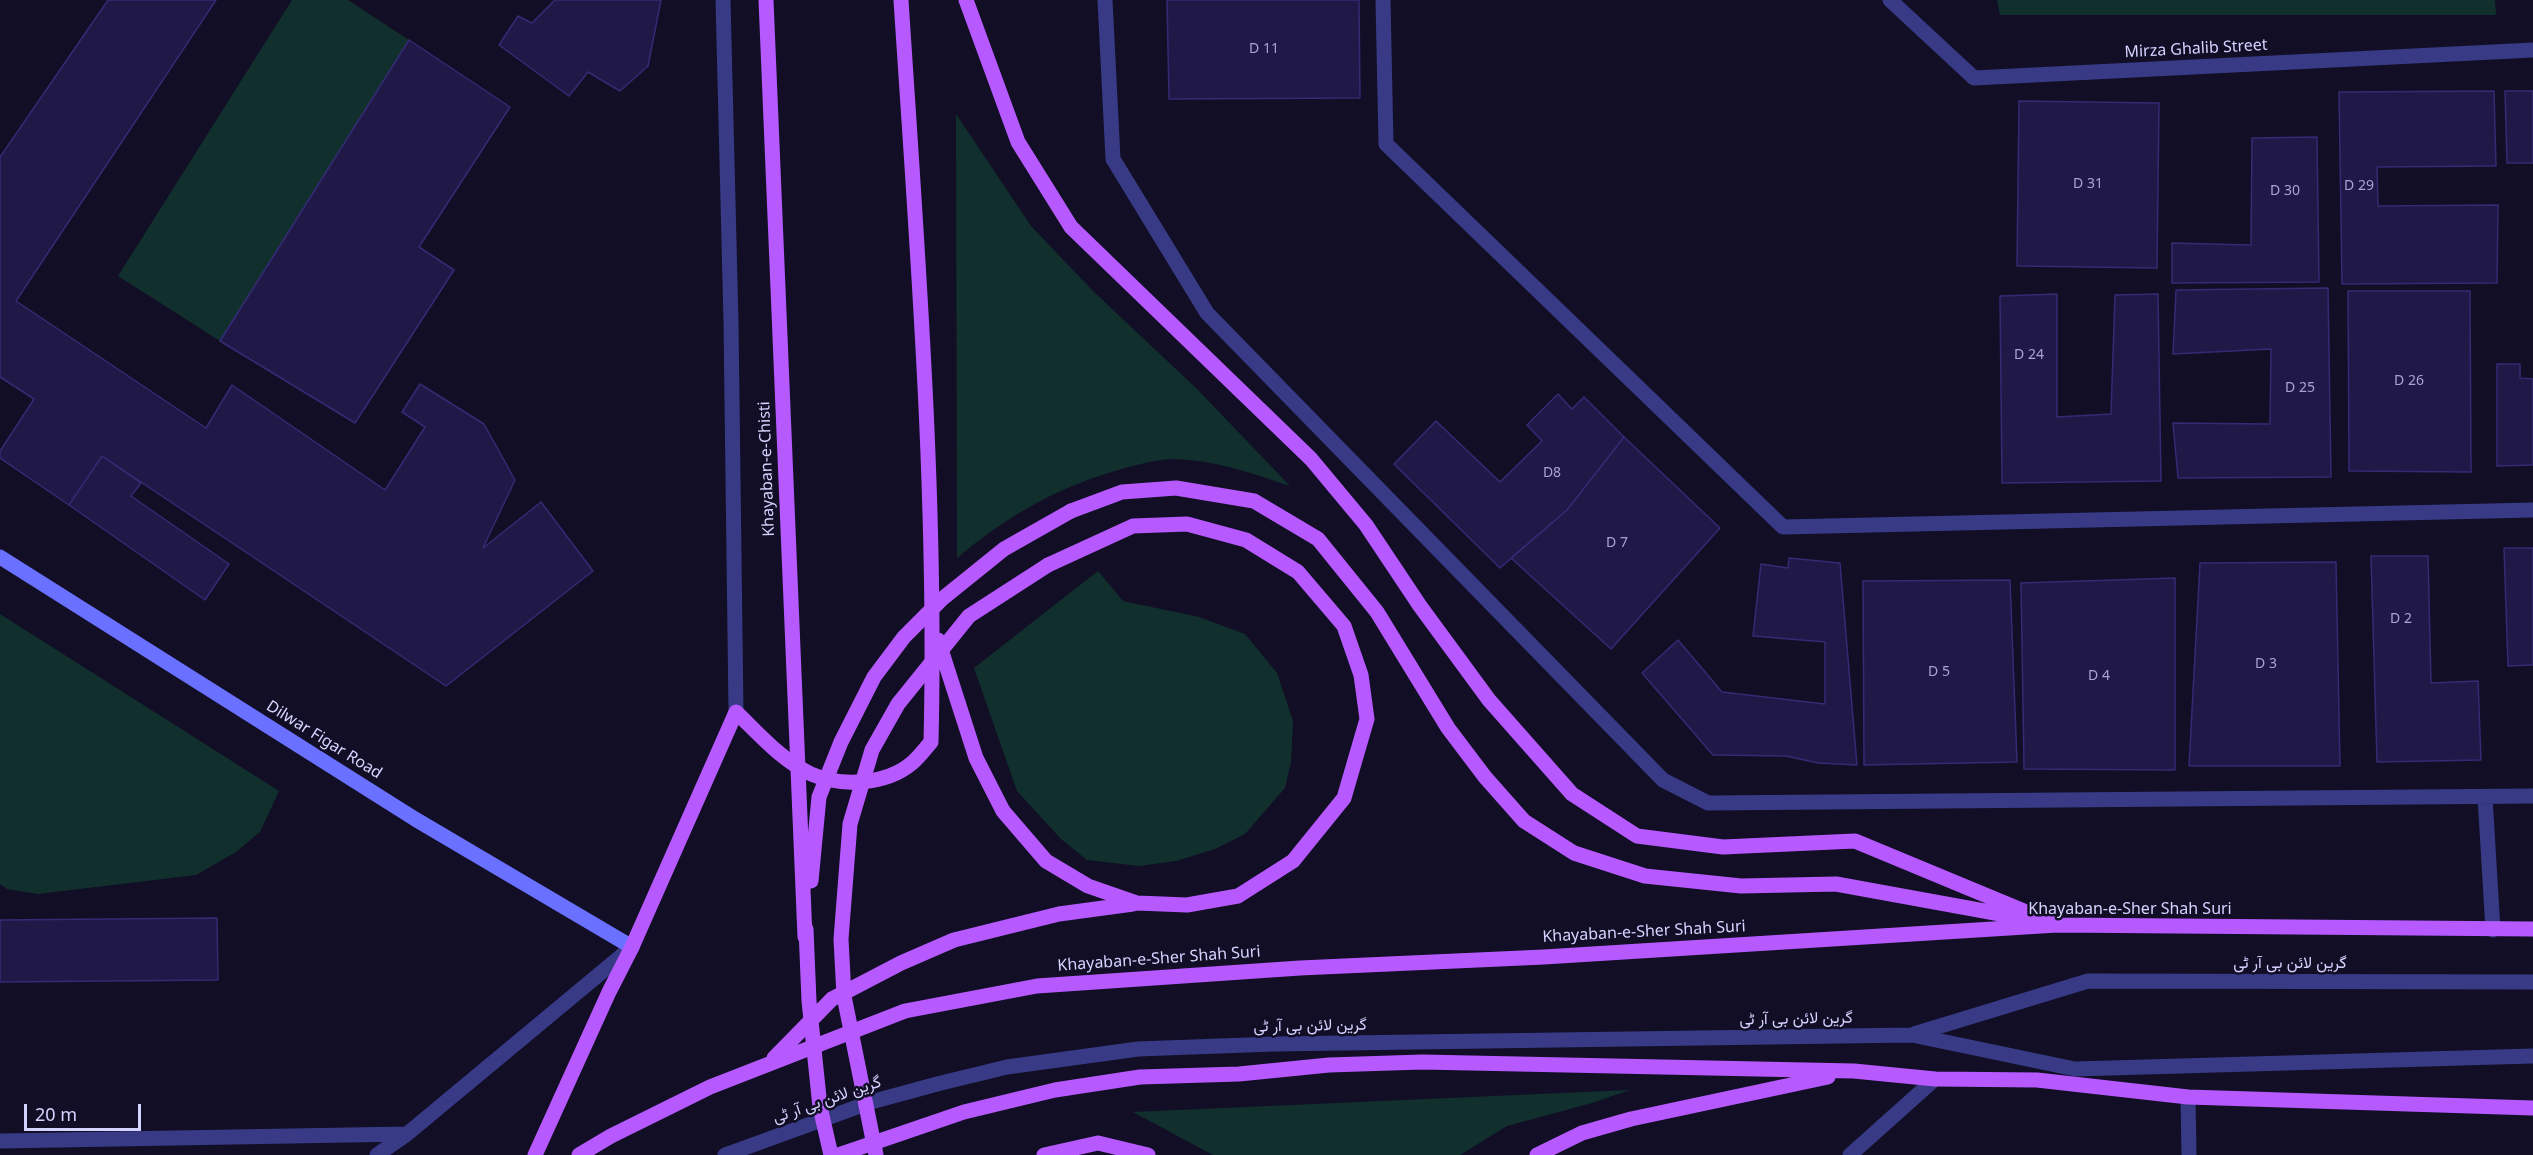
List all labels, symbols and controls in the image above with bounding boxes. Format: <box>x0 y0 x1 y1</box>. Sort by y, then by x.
street label: Mirza Ghalib Street <box>2124 36 2268 62</box>
house number: D 11 <box>1249 41 1279 57</box>
house number: D 31 <box>2073 176 2103 192</box>
house number: D 29 <box>2344 178 2374 194</box>
house number: D 30 <box>2270 183 2300 199</box>
house number: D 24 <box>2014 347 2044 363</box>
house number: D 26 <box>2394 373 2424 389</box>
house number: D 25 <box>2285 380 2315 396</box>
street label: Khayaban-e-Chisti <box>755 401 779 537</box>
house number: D8 <box>1543 465 1561 481</box>
house number: D 7 <box>1606 535 1628 551</box>
house number: D 2 <box>2390 611 2412 627</box>
house number: D 3 <box>2255 656 2277 672</box>
house number: D 5 <box>1928 664 1950 680</box>
house number: D 4 <box>2088 668 2110 684</box>
street label: Dilwar Figar Road <box>263 697 385 783</box>
street label: Khayaban-e-Sher Shah Suri <box>2028 899 2232 919</box>
street label: Khayaban-e-Sher Shah Suri <box>1542 917 1746 947</box>
street label: Khayaban-e-Sher Shah Suri <box>1057 942 1261 976</box>
street label: گرین لائن بی آر ٹی <box>2233 953 2347 973</box>
street label: گرین لائن بی آر ٹی <box>1739 1008 1853 1030</box>
street label: گرین لائن بی آر ٹی <box>1253 1015 1367 1037</box>
street label: گرین لائن بی آر ٹی <box>770 1072 884 1128</box>
scale bar <box>27 1092 144 1130</box>
text: 20 m <box>35 1102 77 1126</box>

